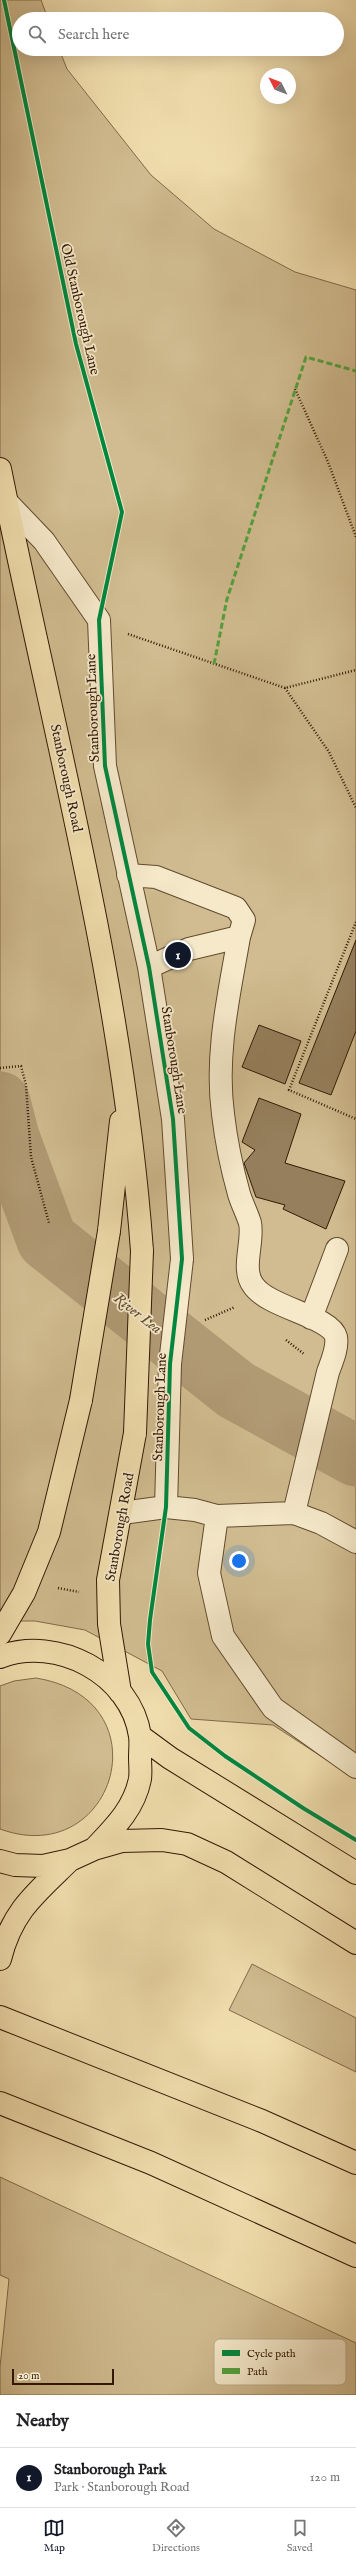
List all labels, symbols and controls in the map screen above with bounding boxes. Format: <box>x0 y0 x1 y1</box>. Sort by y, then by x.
search box <box>12 12 344 56</box>
icon: search <box>26 23 48 45</box>
text: Search here <box>58 25 129 44</box>
north arrow <box>260 68 296 104</box>
street label: Old Stanborough Lane <box>56 242 104 377</box>
street label: Stanborough Lane <box>82 653 104 762</box>
street label: Stanborough Road <box>46 722 86 834</box>
pin: 1 <box>165 940 191 970</box>
street label: Stanborough Lane <box>157 1005 191 1116</box>
water label: River Lea <box>110 1289 166 1338</box>
street label: Stanborough Lane <box>149 1352 171 1461</box>
street label: Stanborough Road <box>102 1471 138 1583</box>
your location <box>229 1551 249 1571</box>
legend <box>214 2339 346 2385</box>
text: Cycle path <box>247 2347 296 2361</box>
text: Path <box>247 2365 268 2379</box>
scale bar <box>12 2367 114 2386</box>
text: 20 m <box>18 2369 39 2383</box>
text: Nearby <box>16 2411 69 2432</box>
text: Stanborough Park <box>54 2460 167 2479</box>
text: 1 <box>27 2469 31 2486</box>
text: 120 m <box>310 2469 340 2486</box>
text: Park · Stanborough Road <box>54 2479 190 2496</box>
tab: Map <box>43 2517 65 2555</box>
tab: Directions <box>152 2517 200 2555</box>
tab: Saved <box>287 2517 313 2555</box>

